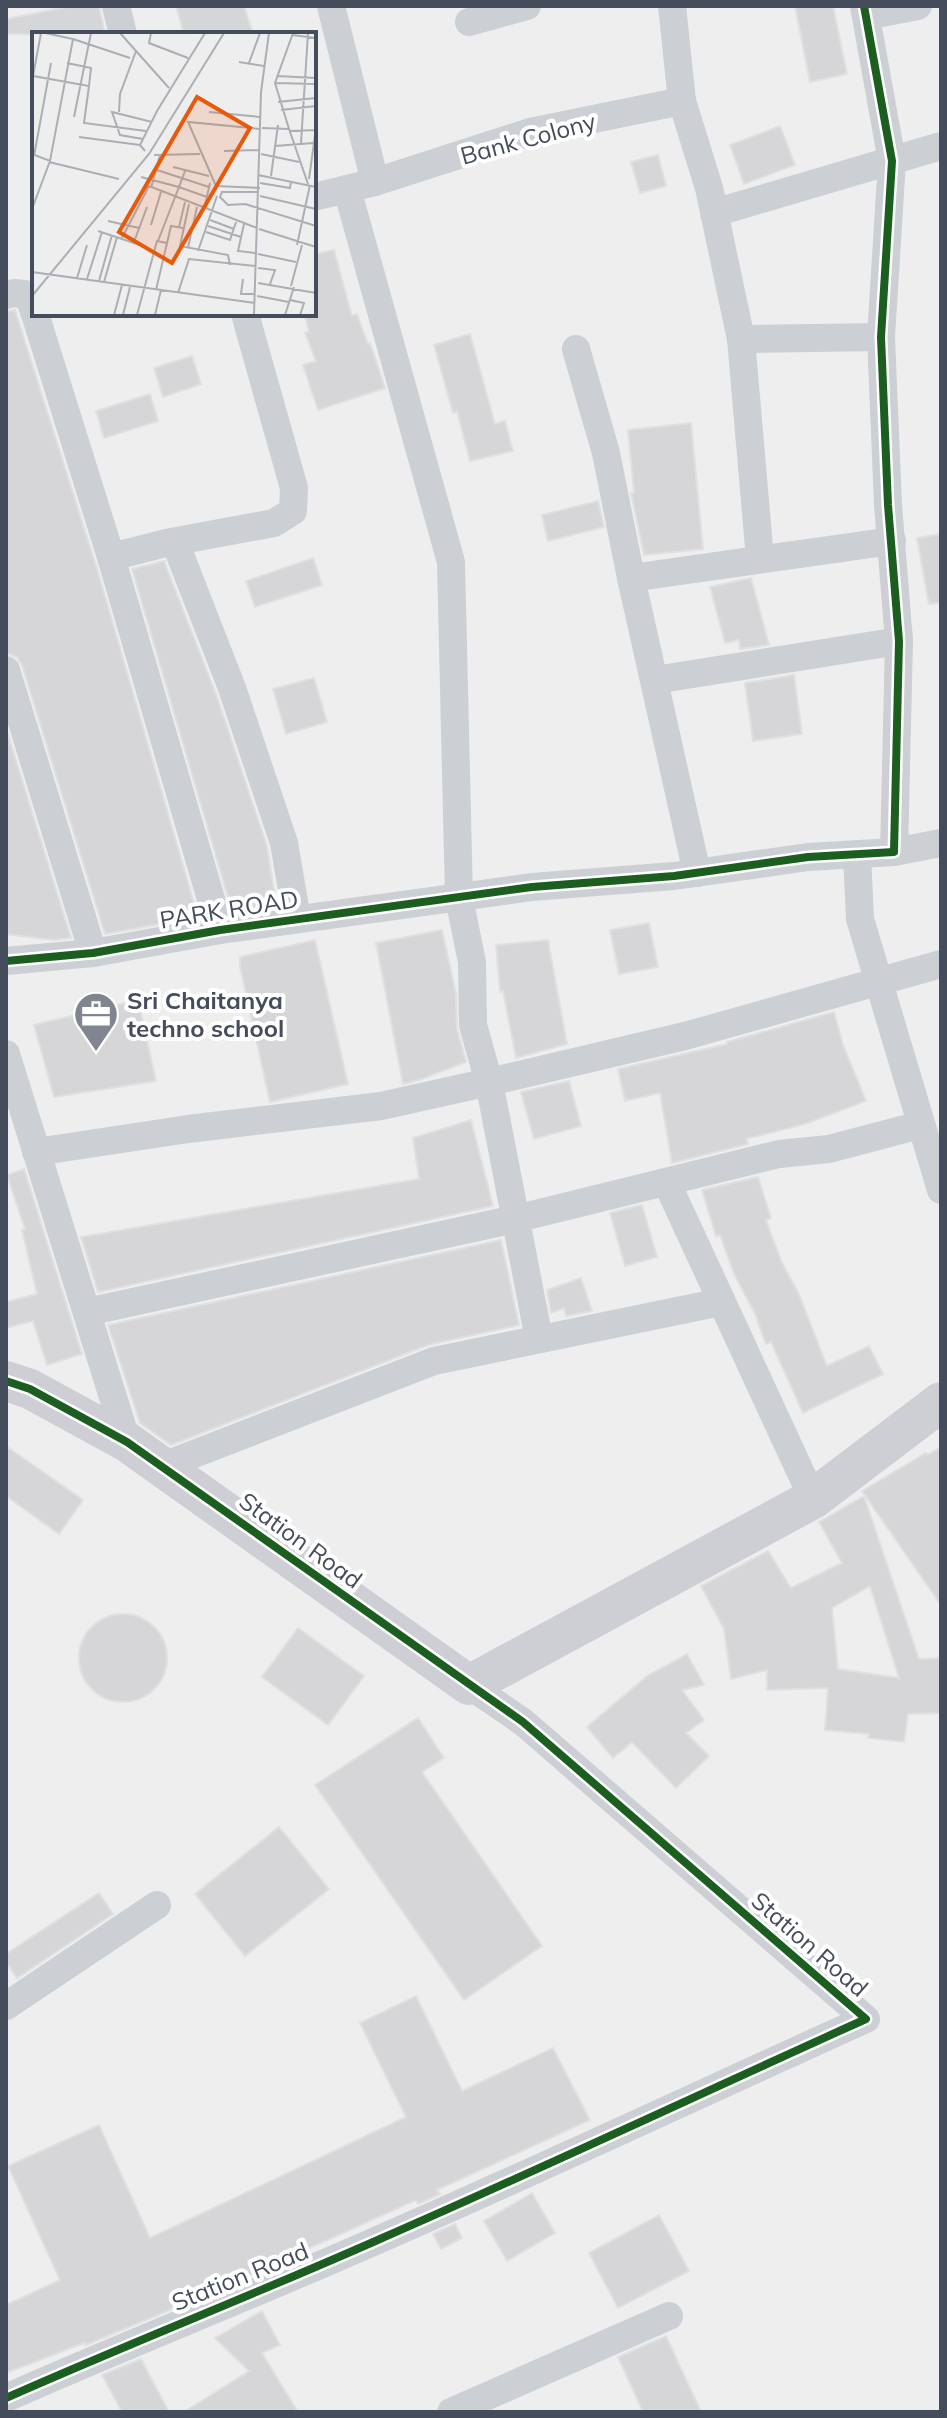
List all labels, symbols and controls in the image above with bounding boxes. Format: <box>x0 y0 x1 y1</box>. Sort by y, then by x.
inset map <box>32 32 316 316</box>
street label: Bank Colony <box>457 105 599 170</box>
street label: PARK ROAD <box>158 883 300 935</box>
place label: Sri Chaitanya techno school <box>127 985 284 1043</box>
office icon: Sri Chaitanya techno school <box>72 990 120 1053</box>
street label: Station Road <box>234 1485 368 1595</box>
street label: Station Road <box>746 1885 874 2003</box>
street label: Station Road <box>167 2235 313 2317</box>

